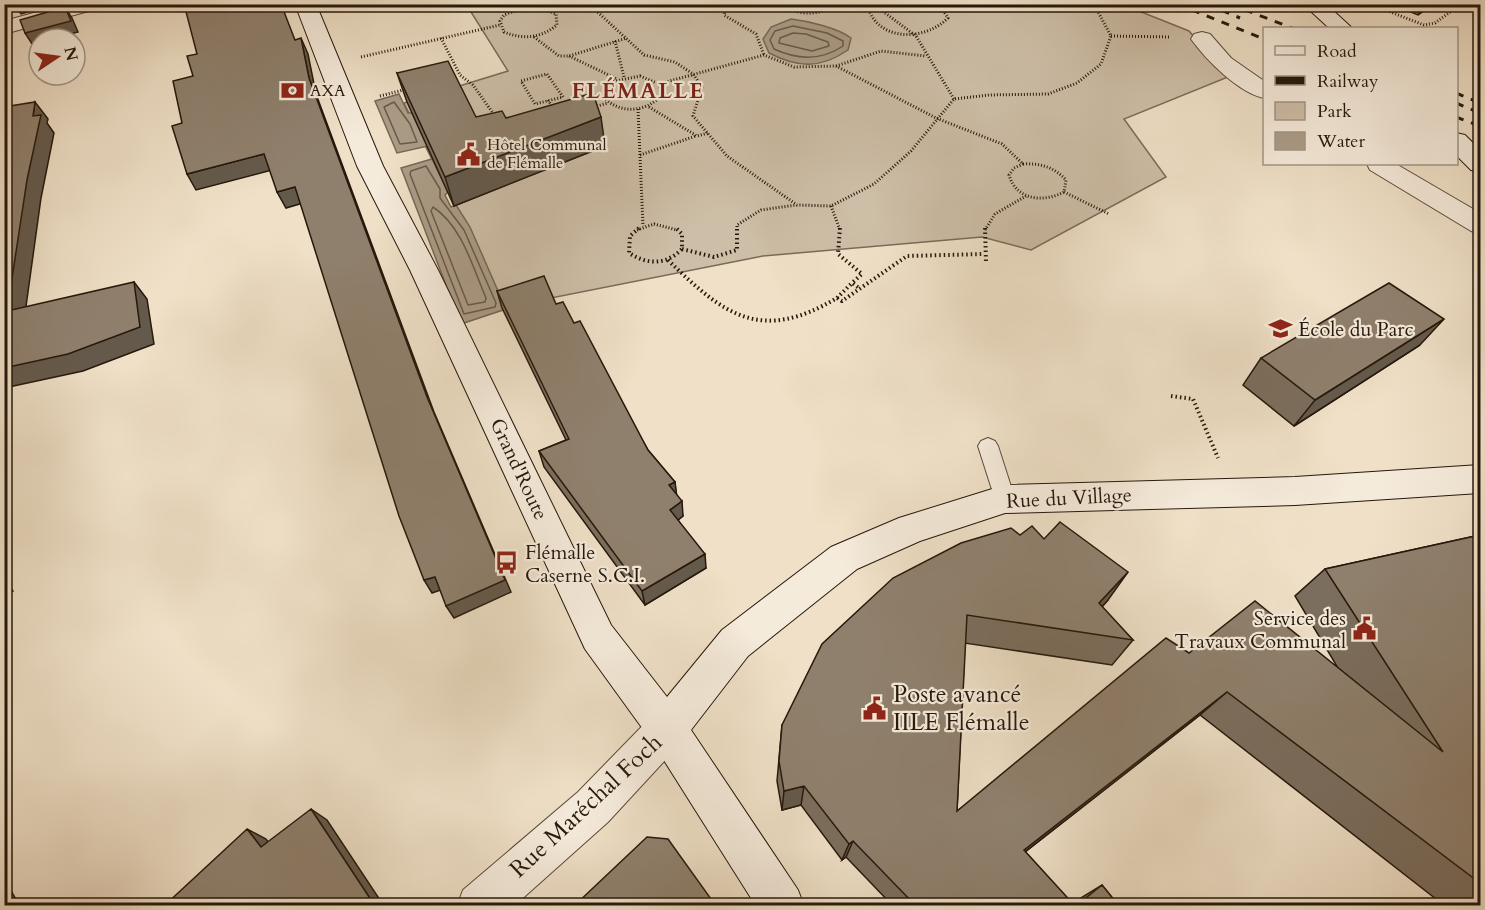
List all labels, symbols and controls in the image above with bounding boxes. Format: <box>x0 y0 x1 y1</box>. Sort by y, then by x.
north arrow <box>27 27 87 87</box>
legend <box>1263 27 1458 165</box>
text: Road <box>1317 39 1357 64</box>
text: N <box>58 45 83 63</box>
text: Railway <box>1317 69 1379 94</box>
district label: FLÉMALLE <box>572 76 704 106</box>
bank icon: AXA <box>279 78 305 104</box>
place label: AXA <box>310 80 346 102</box>
text: Park <box>1317 99 1352 124</box>
text: Water <box>1316 129 1366 154</box>
place label: Hôtel Communal de Flémalle <box>487 134 607 174</box>
public building icon: Hôtel Communal de Flémalle <box>456 141 482 167</box>
school or university icon: École du Parc <box>1267 316 1293 342</box>
place label: École du Parc <box>1298 316 1414 343</box>
street label: Grand'Route <box>484 414 554 524</box>
street label: Rue du Village <box>1006 481 1132 515</box>
place label: Flémalle Caserne S.C.I. <box>525 539 645 589</box>
bus stop icon: Flémalle Caserne S.C.I. <box>494 550 520 576</box>
place label: Service des Travaux Communal <box>1174 605 1346 655</box>
public building icon: Service des Travaux Communal <box>1351 616 1377 642</box>
place label: Poste avancé IILE Flémalle <box>893 678 1030 739</box>
public building icon: Poste avancé IILE Flémalle <box>862 695 888 721</box>
street label: Rue Maréchal Foch <box>502 727 670 885</box>

